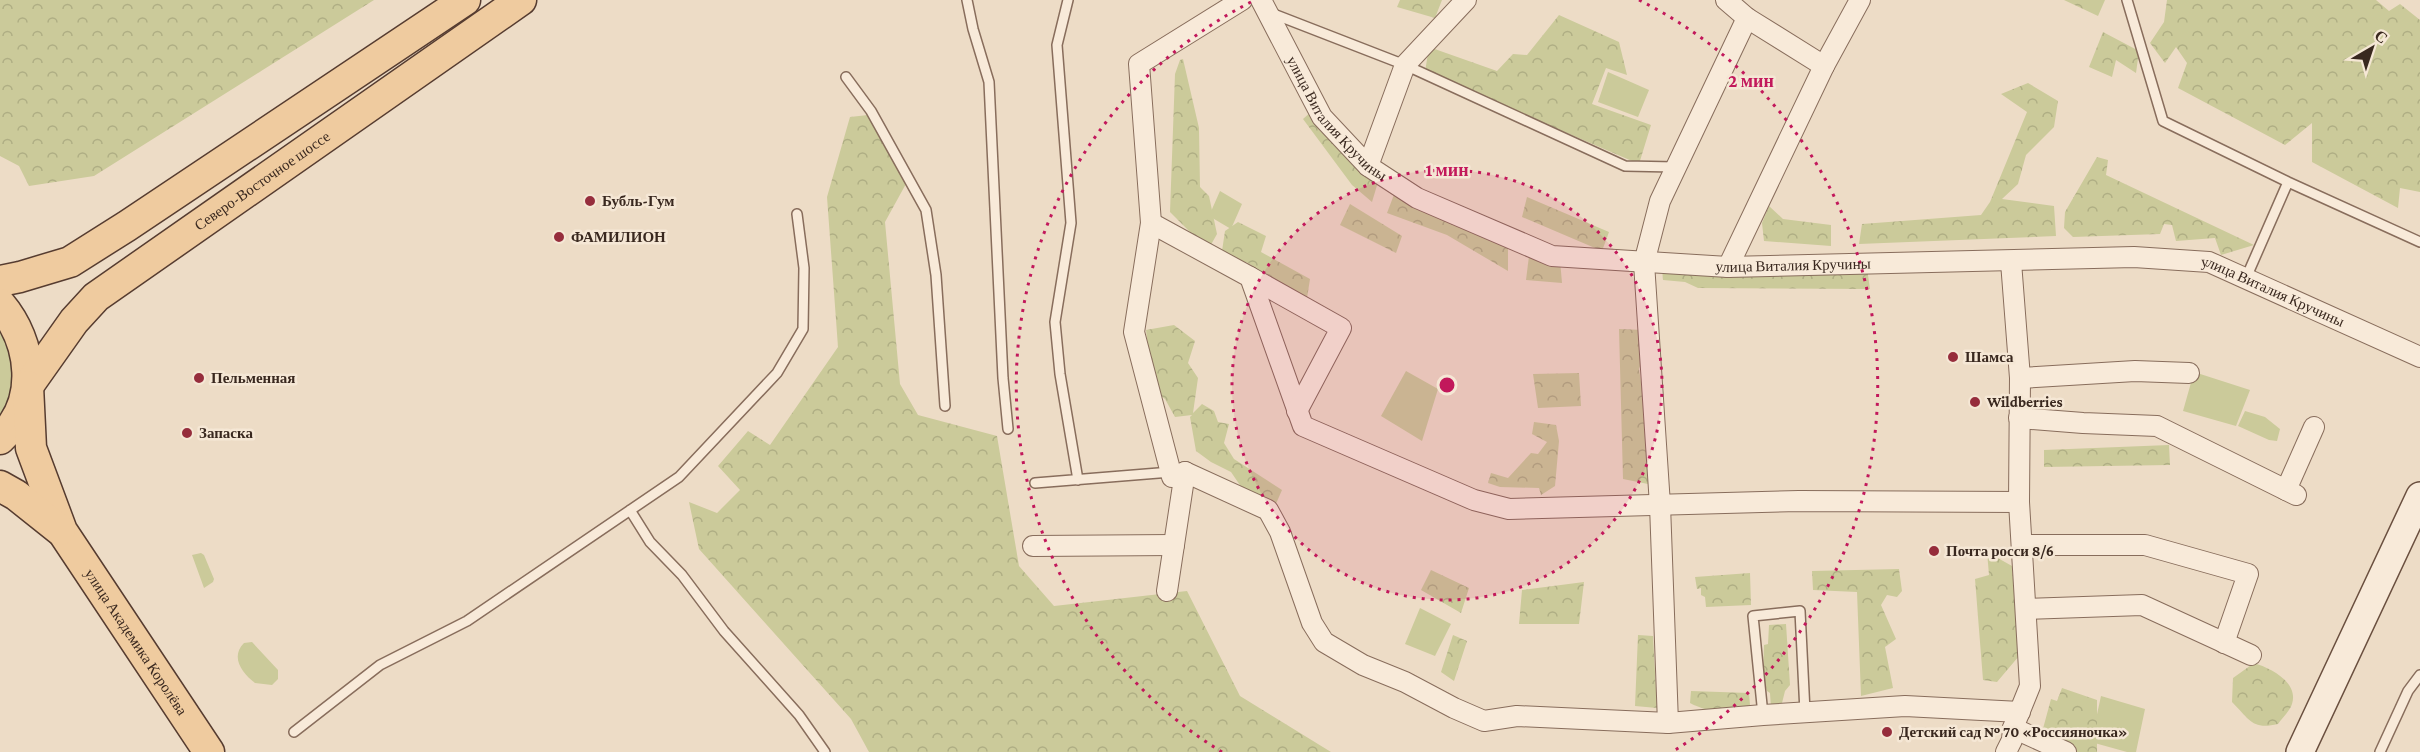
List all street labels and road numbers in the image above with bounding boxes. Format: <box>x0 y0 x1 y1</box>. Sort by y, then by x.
street label: улица Виталия Кручины <box>1284 53 1390 184</box>
street label: Северо-Восточное шоссе <box>191 128 333 234</box>
street label: улица Виталия Кручины <box>2201 253 2347 330</box>
street label: улица Виталия Кручины <box>1715 255 1871 275</box>
street label: улица Академика Королёва <box>82 566 190 718</box>

